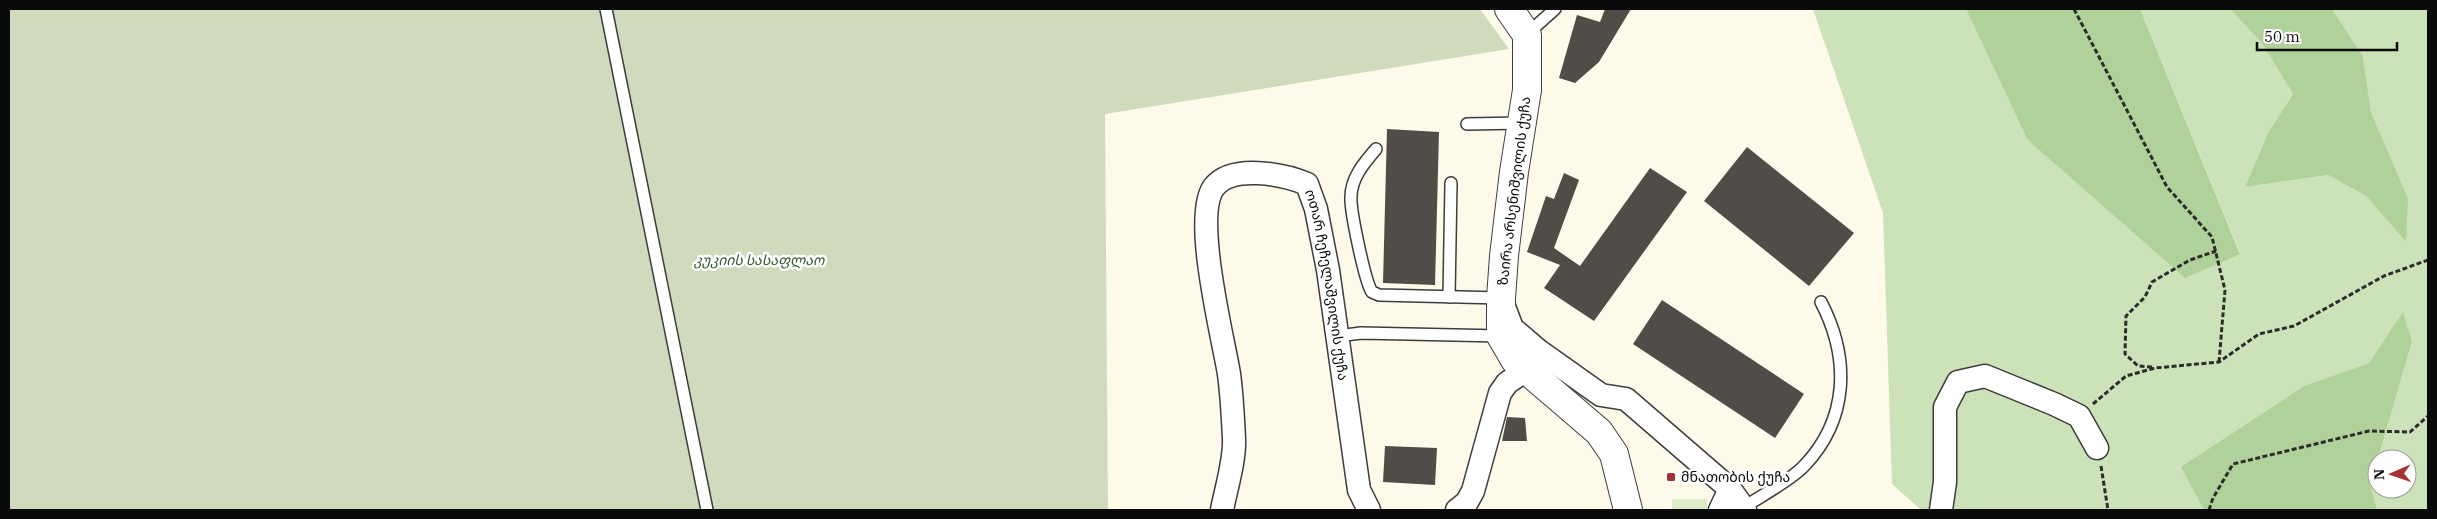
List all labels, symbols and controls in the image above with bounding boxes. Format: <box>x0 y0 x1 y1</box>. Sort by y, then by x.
scale bar <box>2257 20 2397 52</box>
text: 50 m <box>2264 27 2300 46</box>
street label: ზაირა არსენიშვილის ქუჩა <box>1493 96 1535 286</box>
street label: ოთარ ჩეჩელაშვილის ქუჩა <box>1301 187 1352 382</box>
park label: კუკიის სასაფლაო <box>694 251 825 269</box>
north arrow <box>2367 449 2417 499</box>
place label: მნათობის ქუჩა <box>1681 468 1790 486</box>
text: N <box>2370 469 2388 480</box>
marker: მნათობის ქუჩა <box>1665 471 1677 483</box>

